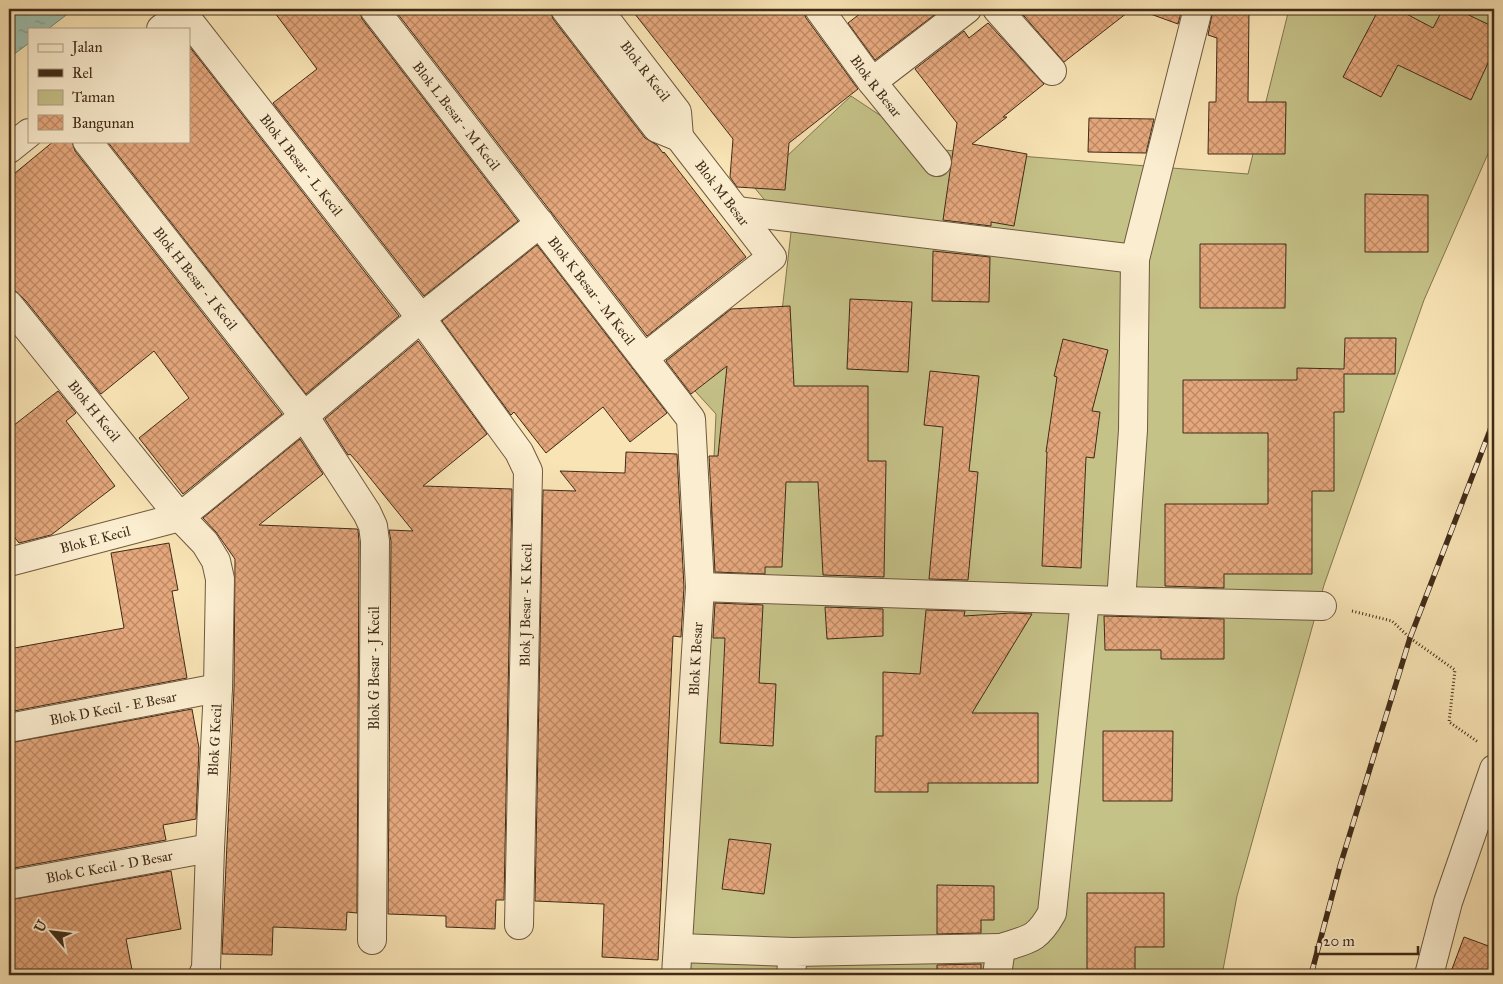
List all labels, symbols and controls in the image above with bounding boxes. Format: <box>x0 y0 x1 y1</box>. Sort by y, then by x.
legend <box>28 28 190 142</box>
street label: Blok R Kecil <box>617 37 674 105</box>
text: Jalan <box>70 38 103 57</box>
street label: Blok R Besar <box>847 52 906 121</box>
street label: Blok L Besar - M Kecil <box>409 58 504 174</box>
text: Rel <box>72 64 94 82</box>
text: Taman <box>72 88 115 106</box>
street label: Blok I Besar - L Kecil <box>256 111 347 219</box>
text: Bangunan <box>72 114 134 132</box>
street label: Blok M Besar <box>692 157 754 230</box>
street label: Blok H Besar - I Kecil <box>150 224 241 333</box>
street label: Blok K Besar - M Kecil <box>545 233 639 348</box>
street label: Blok H Kecil <box>65 377 124 445</box>
street label: Blok E Kecil <box>58 522 132 557</box>
street label: Blok J Besar - K Kecil <box>516 543 537 667</box>
street label: Blok G Besar - J Kecil <box>366 606 384 730</box>
street label: Blok K Besar <box>686 621 706 696</box>
street label: Blok D Kecil - E Besar <box>48 687 179 729</box>
street label: Blok G Kecil <box>205 703 225 776</box>
street label: Blok C Kecil - D Besar <box>45 846 175 887</box>
north arrow <box>28 906 78 956</box>
text: U <box>31 916 52 935</box>
scale bar <box>1316 924 1418 956</box>
text: 20 m <box>1323 932 1355 950</box>

